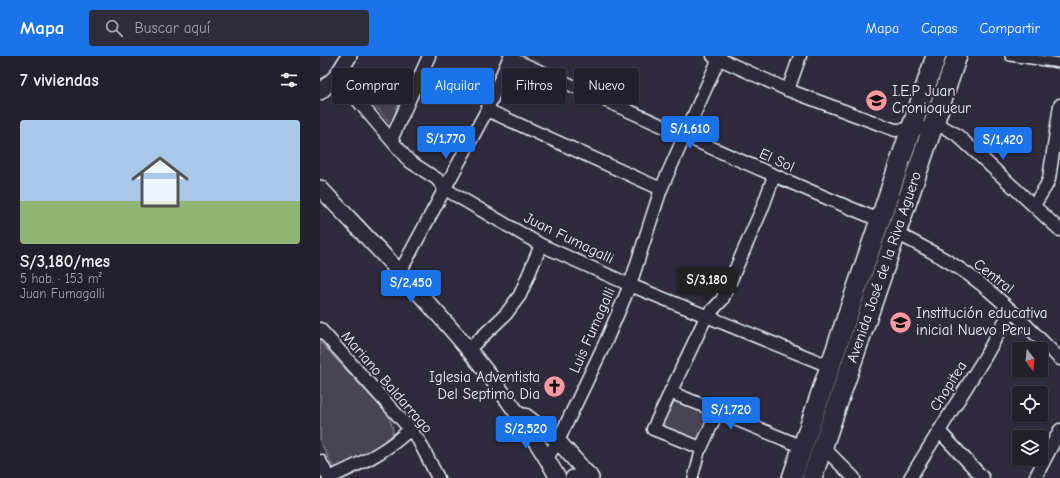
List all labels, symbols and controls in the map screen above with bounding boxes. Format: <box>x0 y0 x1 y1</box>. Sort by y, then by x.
search box <box>89 10 369 46</box>
text: Mapa <box>20 17 65 39</box>
icon: search <box>103 17 125 39</box>
text: Buscar aquí <box>135 19 210 37</box>
text: Mapa <box>866 20 899 37</box>
text: Capas <box>921 20 957 37</box>
text: Compartir <box>979 20 1040 37</box>
chip: Comprar <box>332 68 413 104</box>
chip: Alquilar <box>421 68 494 104</box>
chip: Filtros <box>502 68 566 104</box>
chip: Nuevo <box>574 68 639 104</box>
icon: filters <box>278 69 300 91</box>
text: 7 viviendas <box>20 71 99 90</box>
place label: I.E.P Juan Cronioqueur <box>892 82 971 117</box>
school or university icon: I.E.P Juan Cronioqueur <box>864 87 890 113</box>
pin: S/1,610 <box>653 116 727 150</box>
text: S/1,610 <box>670 121 710 136</box>
pin: S/1,770 <box>409 126 483 160</box>
pin: S/1,420 <box>966 127 1040 161</box>
text: S/1,770 <box>426 131 466 146</box>
text: S/1,420 <box>983 132 1023 147</box>
street label: El Sol <box>757 144 797 176</box>
icon: home <box>124 146 196 218</box>
street label: Avenida José de la Riva Aguero <box>843 169 925 365</box>
street label: Juan Fumagalli <box>521 208 617 268</box>
text: S/3,180/mes <box>20 252 110 271</box>
street label: Central <box>970 255 1018 297</box>
pin: S/3,180 <box>670 267 744 301</box>
pin: S/2,450 <box>374 270 448 304</box>
text: 5 hab. · 153 m² <box>20 271 102 286</box>
text: S/3,180 <box>687 272 727 287</box>
text: S/2,450 <box>390 275 432 290</box>
street label: Luis Fumagalli <box>565 284 619 376</box>
text: Juan Fumagalli <box>20 286 105 301</box>
place label: Institución educativa inicial Nuevo Peru <box>916 304 1047 339</box>
school or university icon: Institución educativa inicial Nuevo Peru <box>887 309 913 335</box>
street label: Mariano Baldarrago <box>338 327 436 437</box>
north arrow <box>1012 342 1048 378</box>
map controls <box>1012 342 1048 466</box>
street label: Chopitea <box>926 358 970 414</box>
place label: Iglesia Adventista Del Septimo Dia <box>429 368 540 403</box>
church icon: Iglesia Adventista Del Septimo Dia <box>542 373 568 399</box>
button: locate <box>1012 386 1048 422</box>
pin: S/1,720 <box>694 397 768 431</box>
text: S/1,720 <box>711 402 751 417</box>
pin: S/2,520 <box>489 416 563 450</box>
text: S/2,520 <box>505 421 547 436</box>
button: layers <box>1012 430 1048 466</box>

